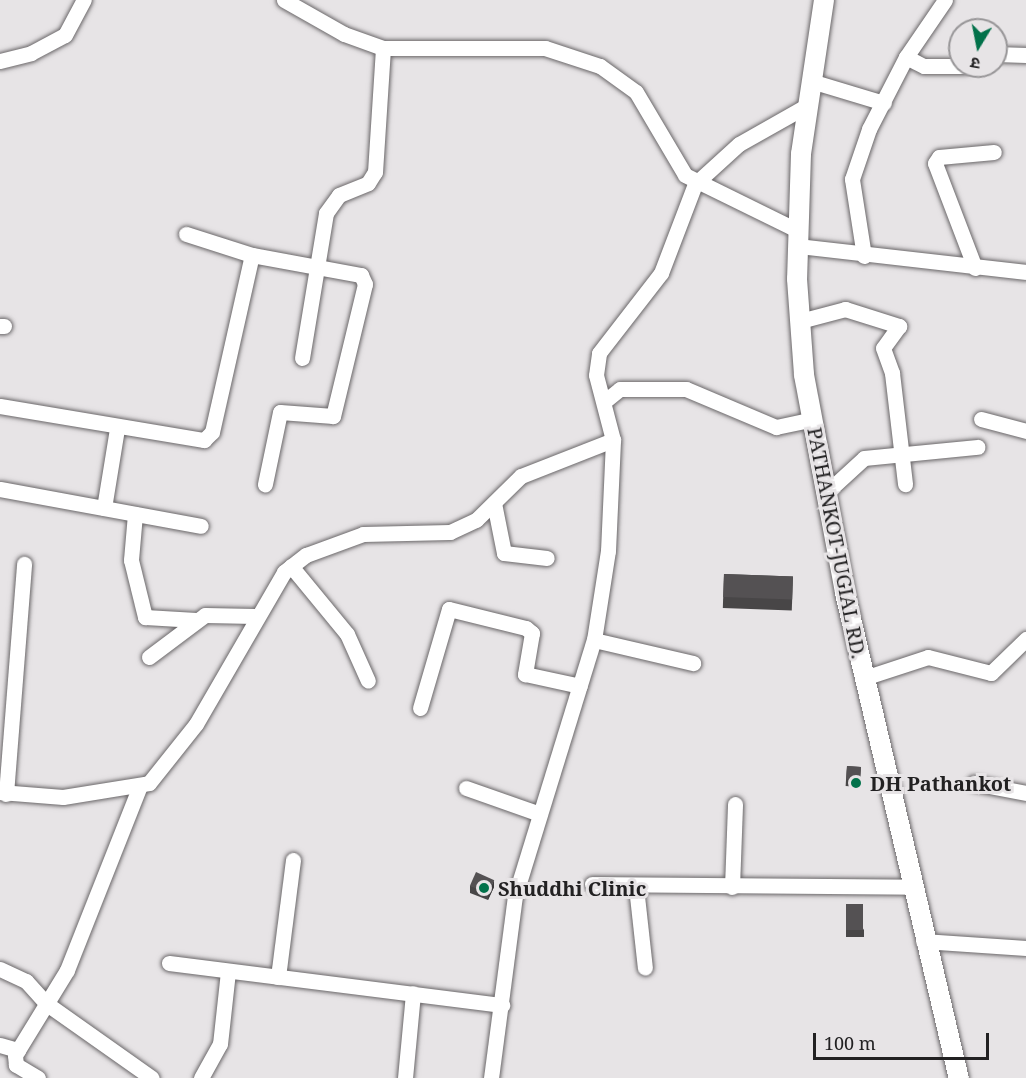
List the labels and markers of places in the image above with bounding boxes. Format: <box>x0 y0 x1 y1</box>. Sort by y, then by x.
place label: DH Pathankot <box>870 771 1011 795</box>
marker: DH Pathankot <box>847 774 865 792</box>
place label: Shuddhi Clinic <box>498 876 646 900</box>
marker: Shuddhi Clinic <box>475 879 493 897</box>

